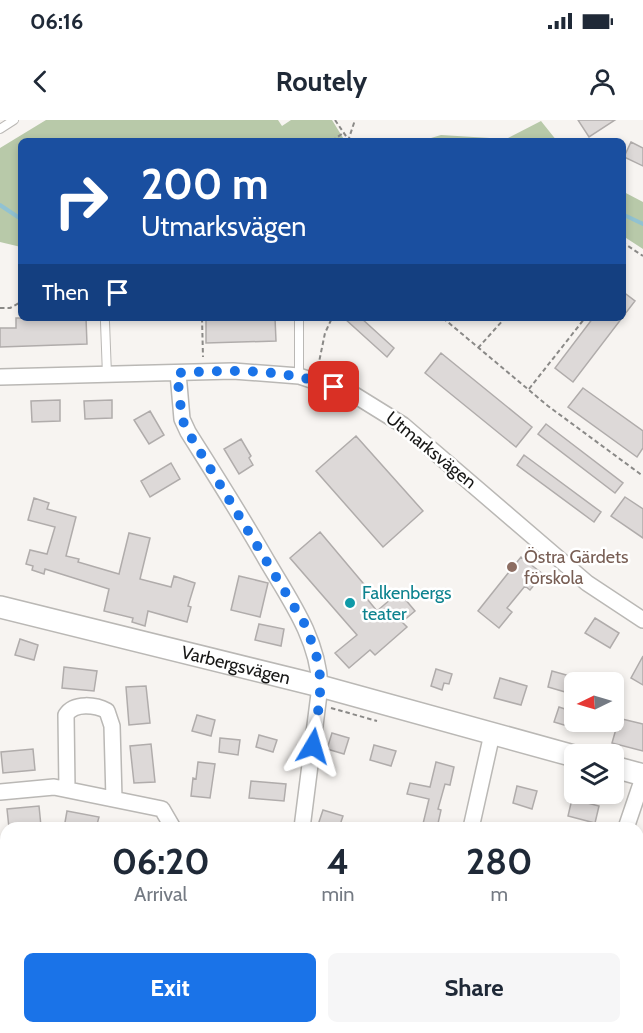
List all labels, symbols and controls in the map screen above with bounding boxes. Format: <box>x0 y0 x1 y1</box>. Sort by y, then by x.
text: 06:16 <box>30 8 83 35</box>
icon: back <box>24 65 57 98</box>
text: Routely <box>276 65 367 98</box>
icon: person <box>586 65 619 98</box>
text: 200 m <box>141 158 268 210</box>
icon: right <box>42 162 120 240</box>
text: Utmarksvägen <box>141 210 306 243</box>
icon: arrive <box>101 276 134 309</box>
text: Then <box>42 279 89 306</box>
pin <box>308 361 359 412</box>
icon: arrive <box>317 370 350 403</box>
street label: Utmarksvägen <box>381 407 481 493</box>
place label: Östra Gärdets förskola <box>524 546 628 589</box>
marker: Östra Gärdets förskola <box>505 560 519 574</box>
place label: Falkenbergs teater <box>362 582 451 625</box>
marker: Falkenbergs teater <box>343 596 357 610</box>
street label: Varbergsvägen <box>179 641 293 689</box>
north arrow <box>564 672 624 732</box>
map controls <box>564 672 624 804</box>
position arrow <box>281 714 345 778</box>
button: layers <box>564 744 624 804</box>
text: 06:20 <box>112 839 210 883</box>
text: 4 <box>327 839 349 883</box>
text: 280 <box>466 839 532 883</box>
text: Arrival <box>134 882 187 906</box>
text: min <box>321 882 354 906</box>
text: m <box>490 882 508 906</box>
button: Exit <box>24 953 316 1022</box>
button: Share <box>328 953 620 1022</box>

